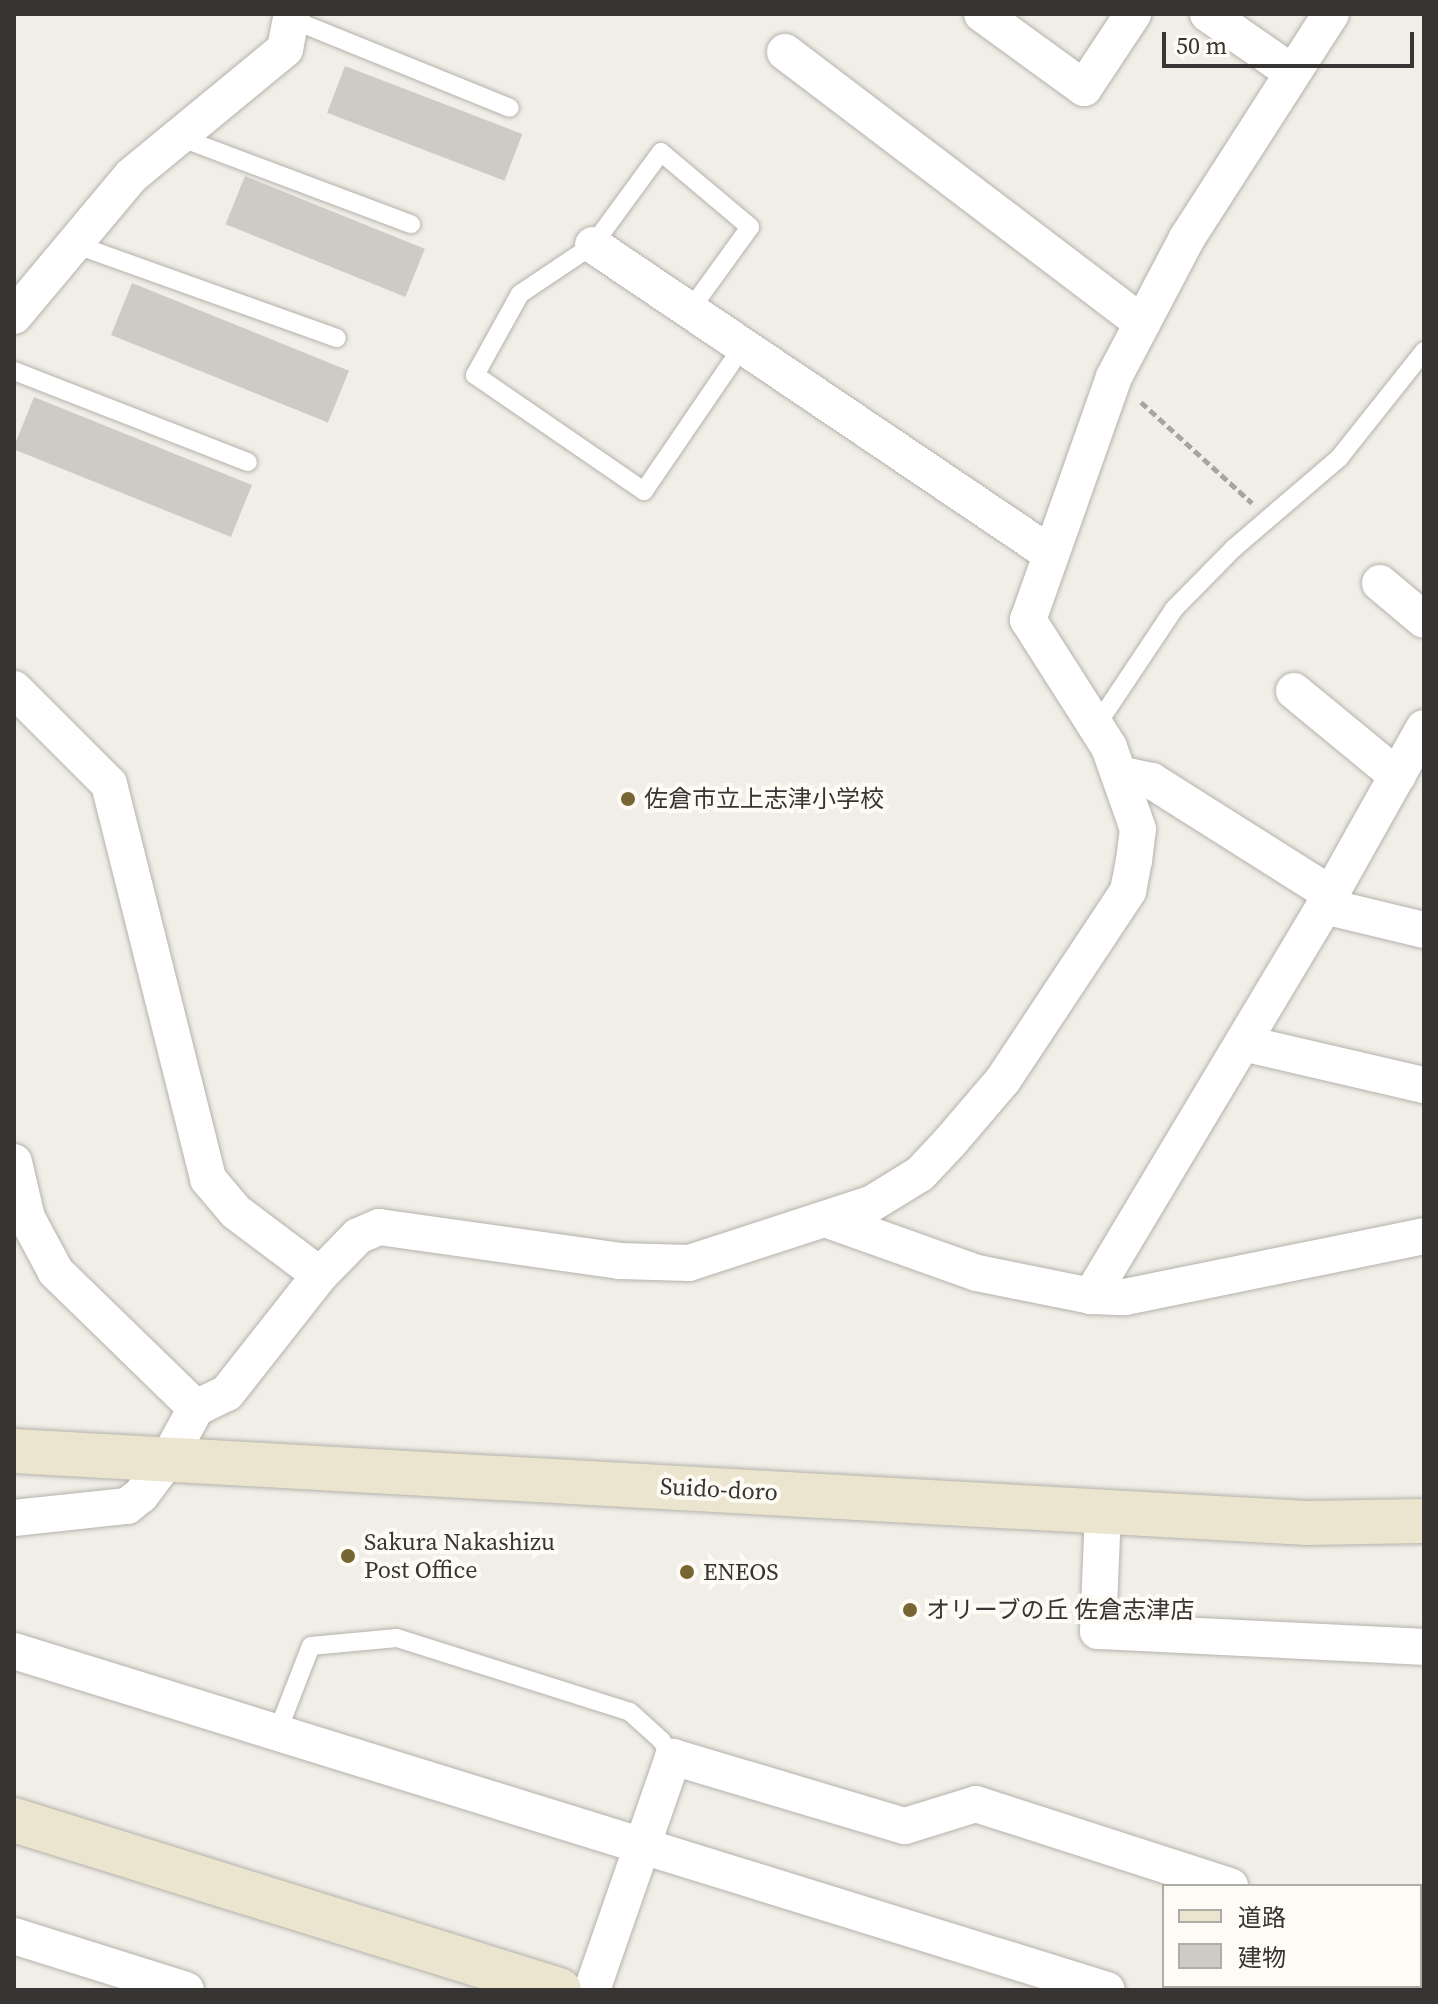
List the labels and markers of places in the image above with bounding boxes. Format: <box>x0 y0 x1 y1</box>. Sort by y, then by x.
place label: 佐倉市立上志津小学校 <box>644 785 884 813</box>
marker: 佐倉市立上志津小学校 <box>619 790 637 808</box>
place label: Sakura Nakashizu Post Office <box>364 1528 555 1584</box>
marker: Sakura Nakashizu Post Office <box>339 1547 357 1565</box>
place label: ENEOS <box>703 1558 779 1586</box>
marker: ENEOS <box>678 1563 696 1581</box>
place label: オリーブの丘 佐倉志津店 <box>926 1596 1196 1624</box>
marker: オリーブの丘 佐倉志津店 <box>901 1601 919 1619</box>

